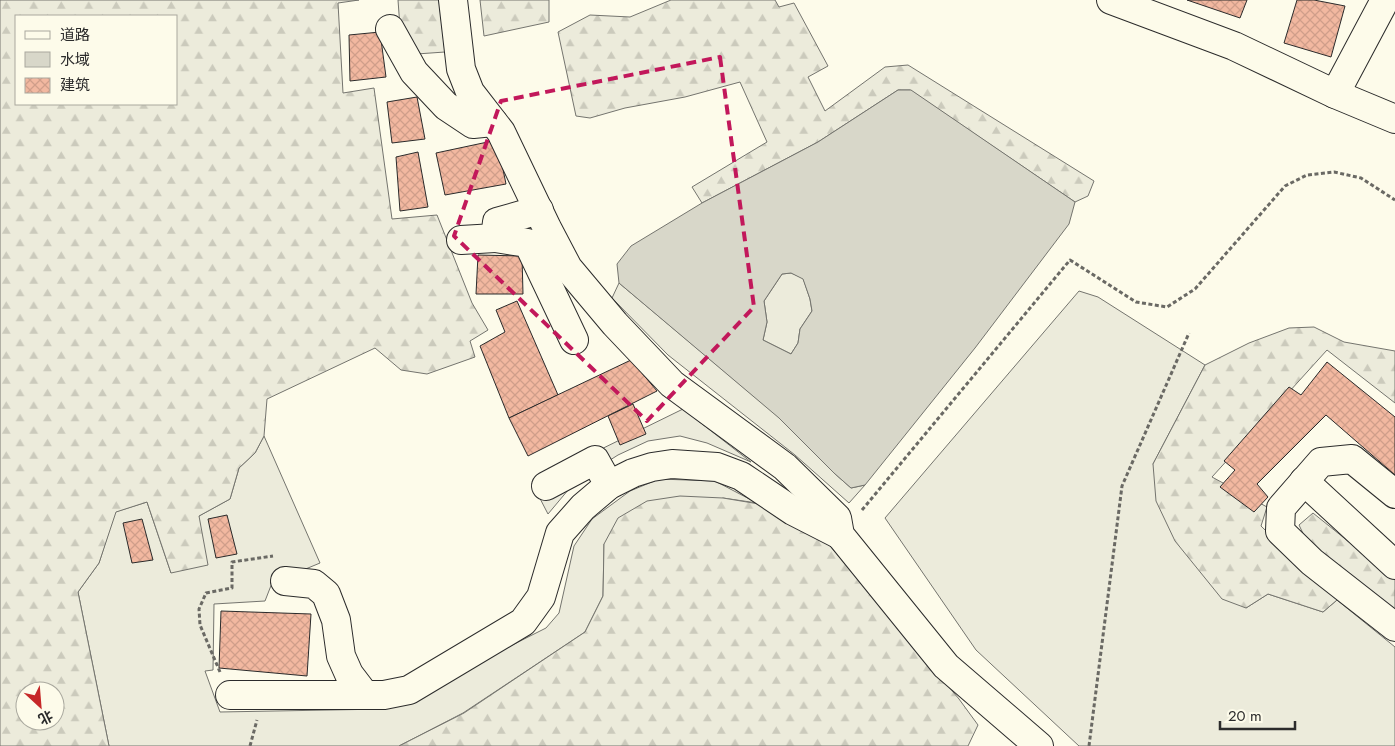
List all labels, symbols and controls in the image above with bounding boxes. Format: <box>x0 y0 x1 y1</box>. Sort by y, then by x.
legend <box>15 15 178 105</box>
text: 道路 <box>60 24 90 46</box>
text: 水域 <box>60 49 90 71</box>
text: 建筑 <box>60 74 90 96</box>
north arrow <box>15 681 65 731</box>
scale bar <box>1220 698 1295 730</box>
text: 20 m <box>1228 705 1262 727</box>
text: 北 <box>35 706 56 730</box>

